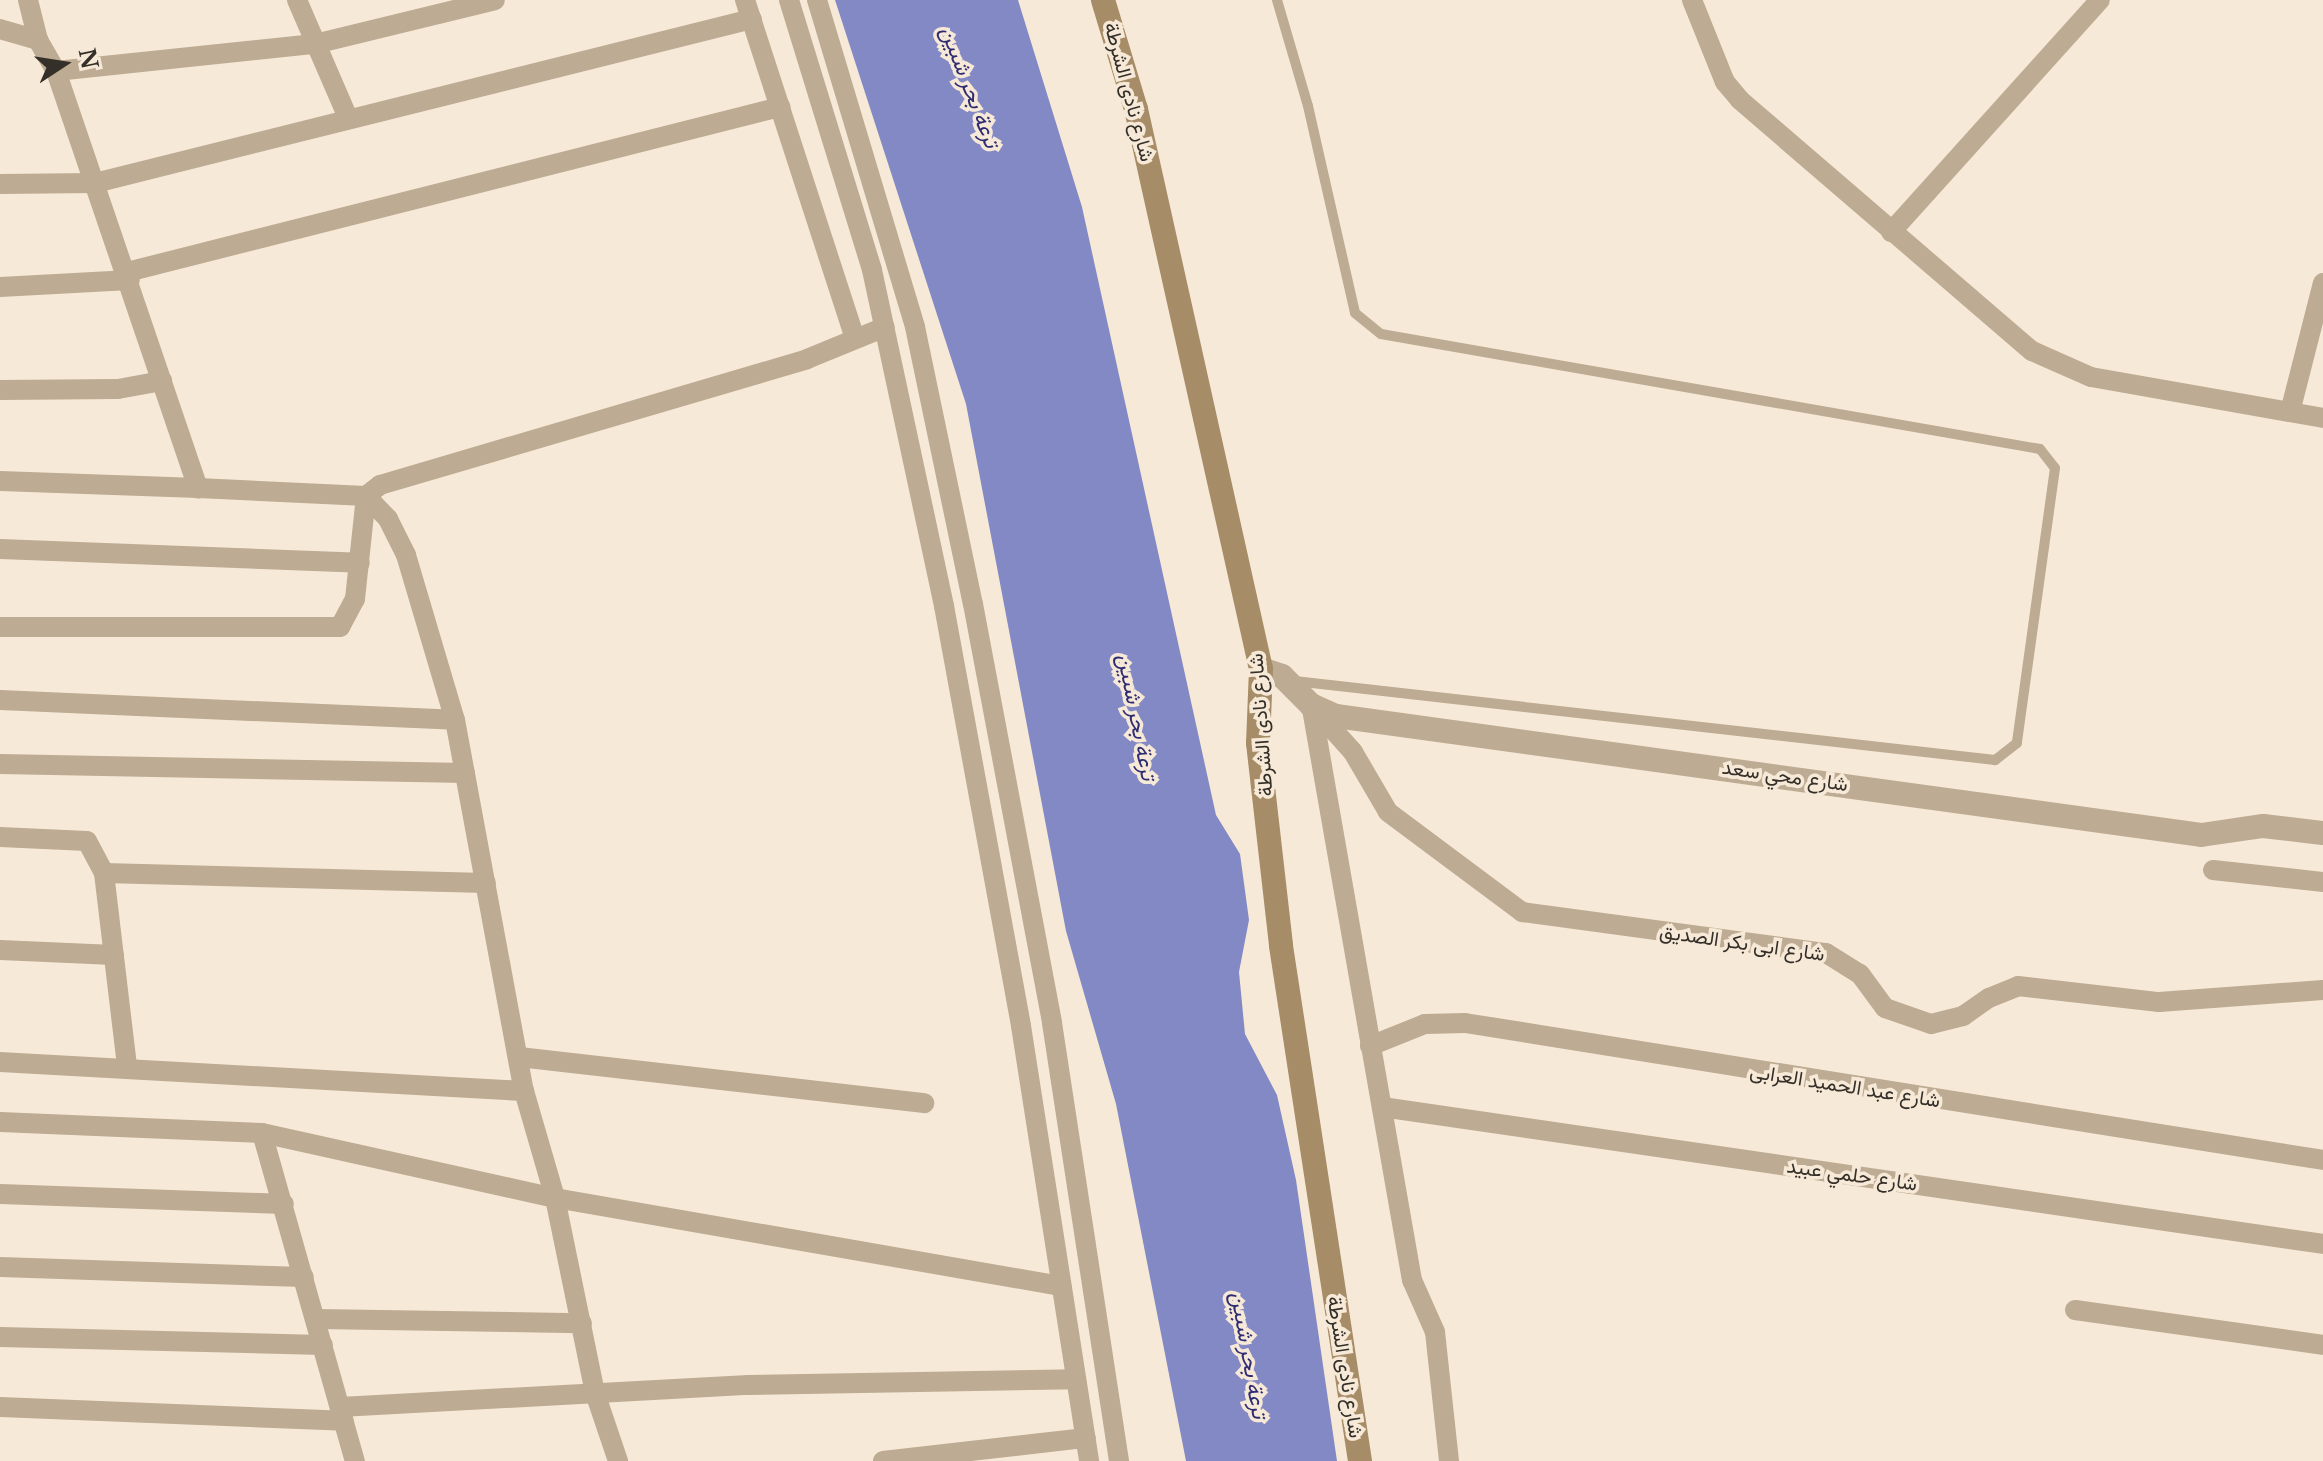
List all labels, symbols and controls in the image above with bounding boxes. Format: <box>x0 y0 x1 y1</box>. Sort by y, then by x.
street label: شارع نادى الشرطة <box>1099 20 1159 164</box>
water label: ترعة بحر شبين <box>935 22 1005 152</box>
north arrow <box>24 24 104 104</box>
text: N <box>73 46 103 72</box>
water label: ترعة بحر شبين <box>1112 652 1162 782</box>
street label: شارع نادى الشرطة <box>1244 653 1278 797</box>
street label: شارع محي سعد <box>1721 755 1849 797</box>
street label: شارع ابى بكر الصديق <box>1658 920 1826 966</box>
street label: شارع عبد الحميد العرابى <box>1748 1059 1942 1113</box>
street label: شارع حلمي عبيد <box>1785 1154 1919 1196</box>
water label: ترعة بحر شبين <box>1225 1290 1273 1420</box>
street label: شارع نادى الشرطة <box>1322 1294 1368 1440</box>

